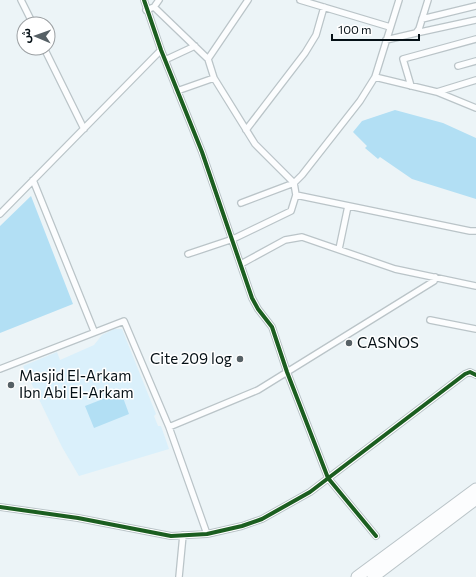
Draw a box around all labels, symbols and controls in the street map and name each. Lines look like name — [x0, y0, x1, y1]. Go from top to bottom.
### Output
north arrow — [16, 16, 56, 56]
scale bar — [332, 16, 419, 42]
text: 100 m — [338, 22, 372, 36]
text: ش — [19, 28, 33, 43]
place label: CASNOS — [357, 333, 419, 351]
marker: CASNOS — [344, 338, 354, 348]
place label: Cite 209 log — [150, 349, 232, 367]
marker: Cite 209 log — [235, 354, 245, 364]
place label: Masjid El-Arkam Ibn Abi El-Arkam — [19, 366, 134, 401]
marker: Masjid El-Arkam Ibn Abi El-Arkam — [6, 380, 16, 390]

